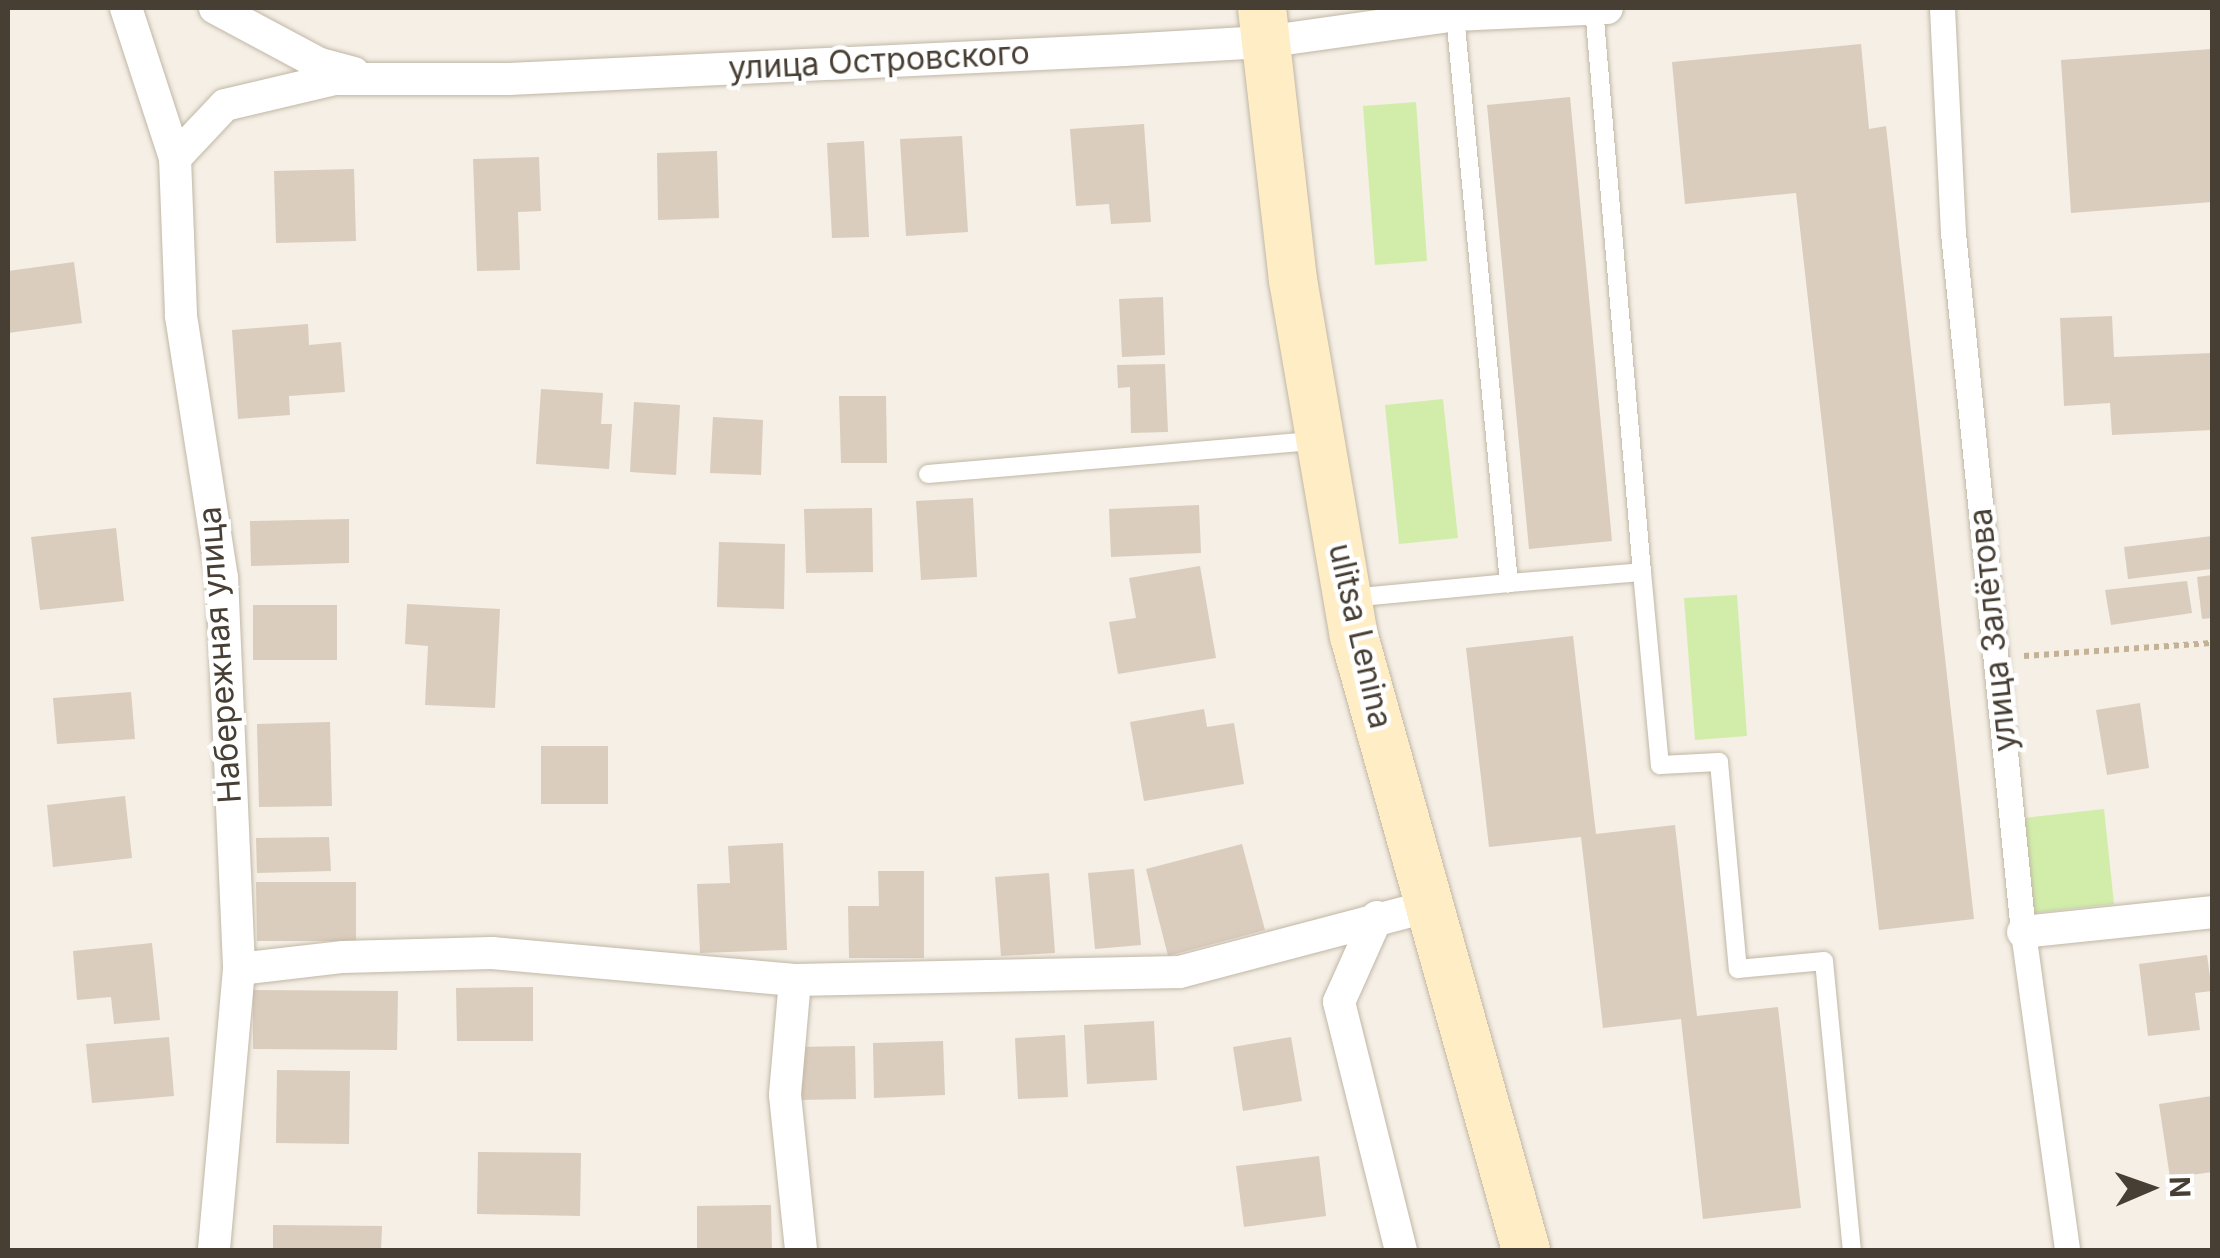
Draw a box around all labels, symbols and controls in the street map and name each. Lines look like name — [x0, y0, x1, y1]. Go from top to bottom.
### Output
street label: улица Островского — [727, 34, 1031, 88]
street label: Набережная улица — [190, 505, 250, 805]
street label: улица Залётова — [1961, 506, 2025, 754]
street label: ulitsa Lenina — [1320, 540, 1400, 732]
north arrow — [2100, 1138, 2200, 1238]
text: N — [2163, 1176, 2197, 1198]

